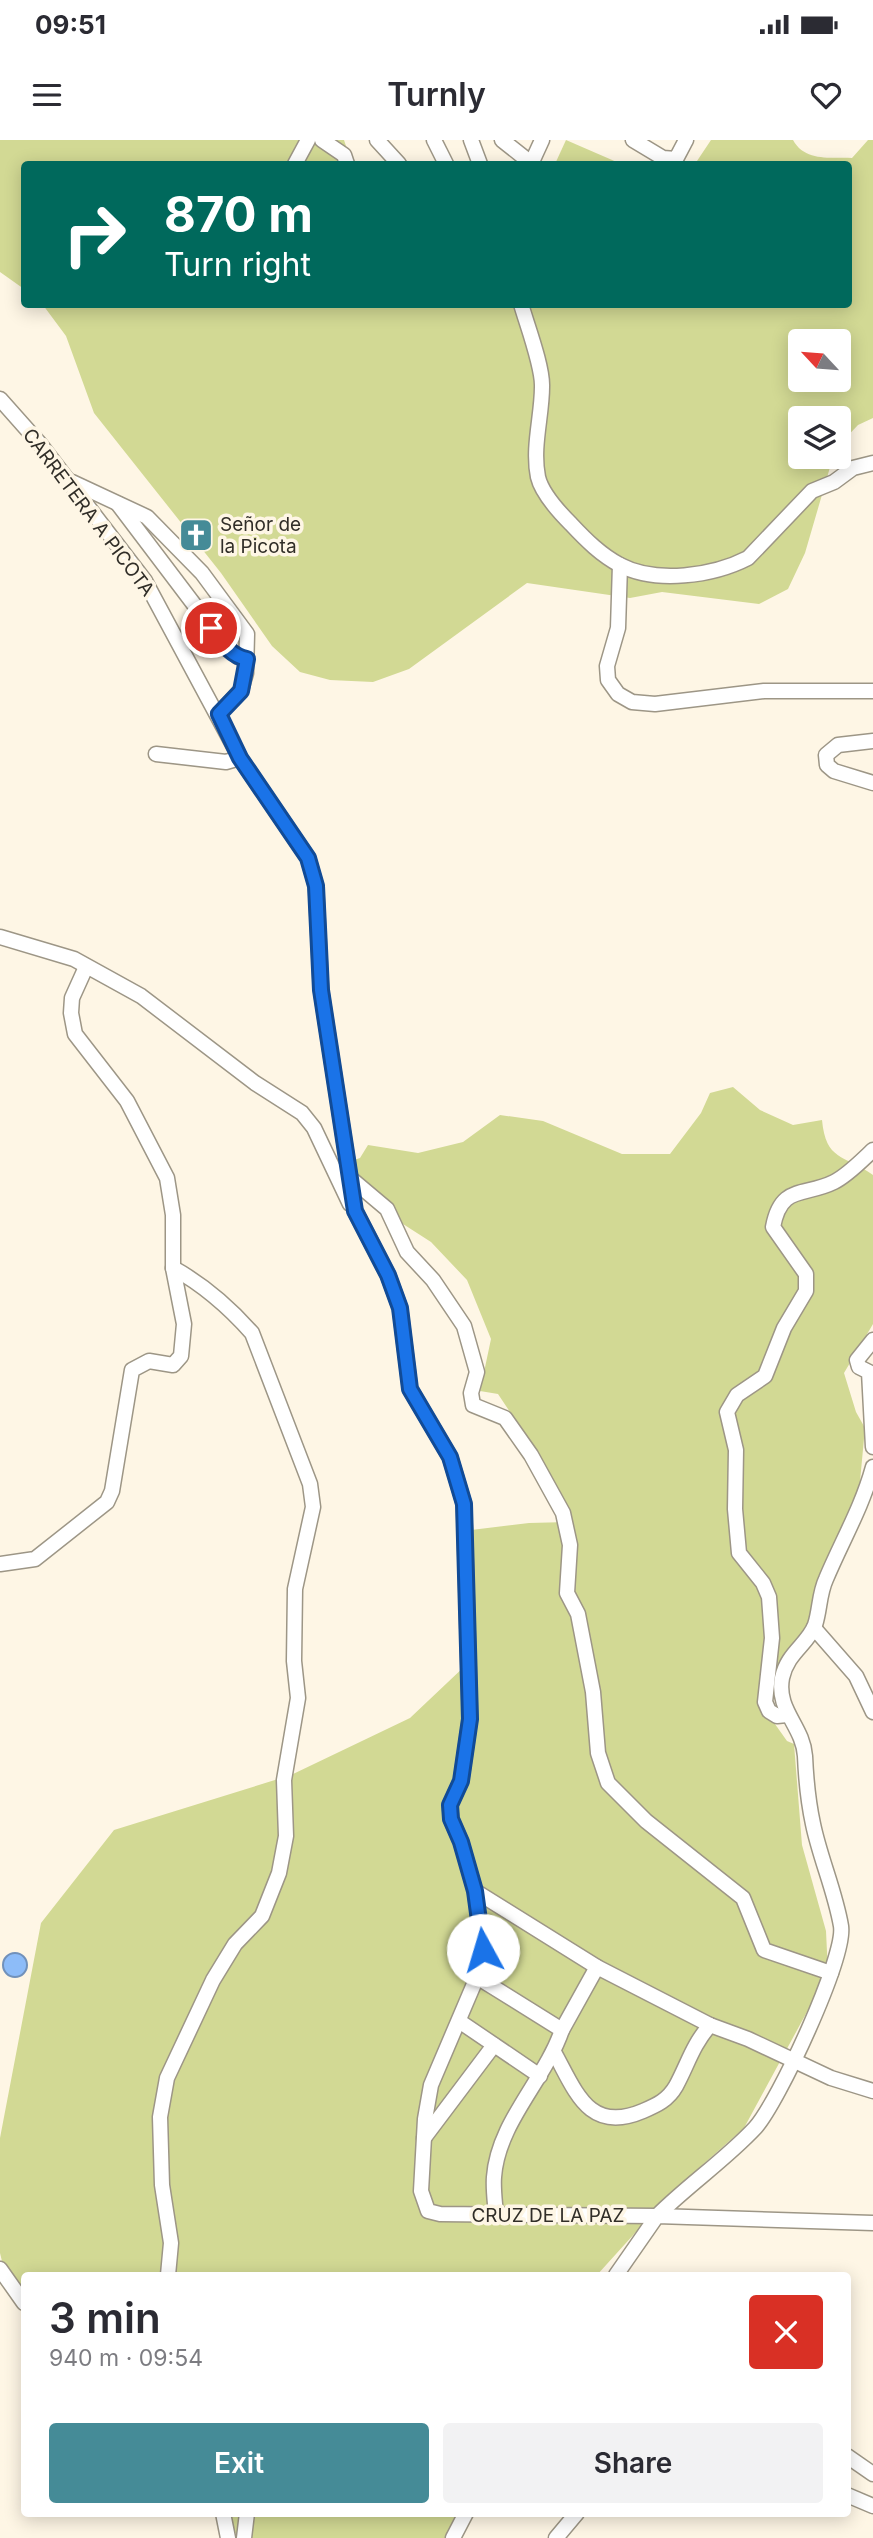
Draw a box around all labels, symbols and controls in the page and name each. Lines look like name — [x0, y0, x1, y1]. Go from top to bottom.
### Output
text: 09:51 — [35, 9, 106, 40]
text: Turnly — [387, 75, 486, 114]
icon: menu — [28, 76, 66, 114]
icon: heart — [807, 76, 845, 114]
text: 870 m — [164, 185, 313, 244]
icon: right — [49, 189, 140, 280]
text: Turn right — [164, 245, 311, 284]
north arrow — [788, 329, 850, 392]
map controls — [788, 329, 851, 469]
button: layers — [788, 406, 851, 469]
street label: CARRETERA A PICOTA — [18, 424, 159, 601]
place label: Señor de la Picota — [220, 513, 301, 558]
church icon: Señor de la Picota — [177, 516, 215, 554]
pin — [181, 598, 241, 658]
icon: arrive — [192, 609, 230, 647]
position arrow — [446, 1913, 520, 1987]
street label: CRUZ DE LA PAZ — [471, 2204, 625, 2227]
text: 3 min — [49, 2292, 161, 2343]
button: close — [749, 2295, 823, 2369]
text: 940 m · 09:54 — [49, 2344, 203, 2372]
button: Exit — [49, 2423, 429, 2503]
button: Share — [443, 2423, 823, 2503]

